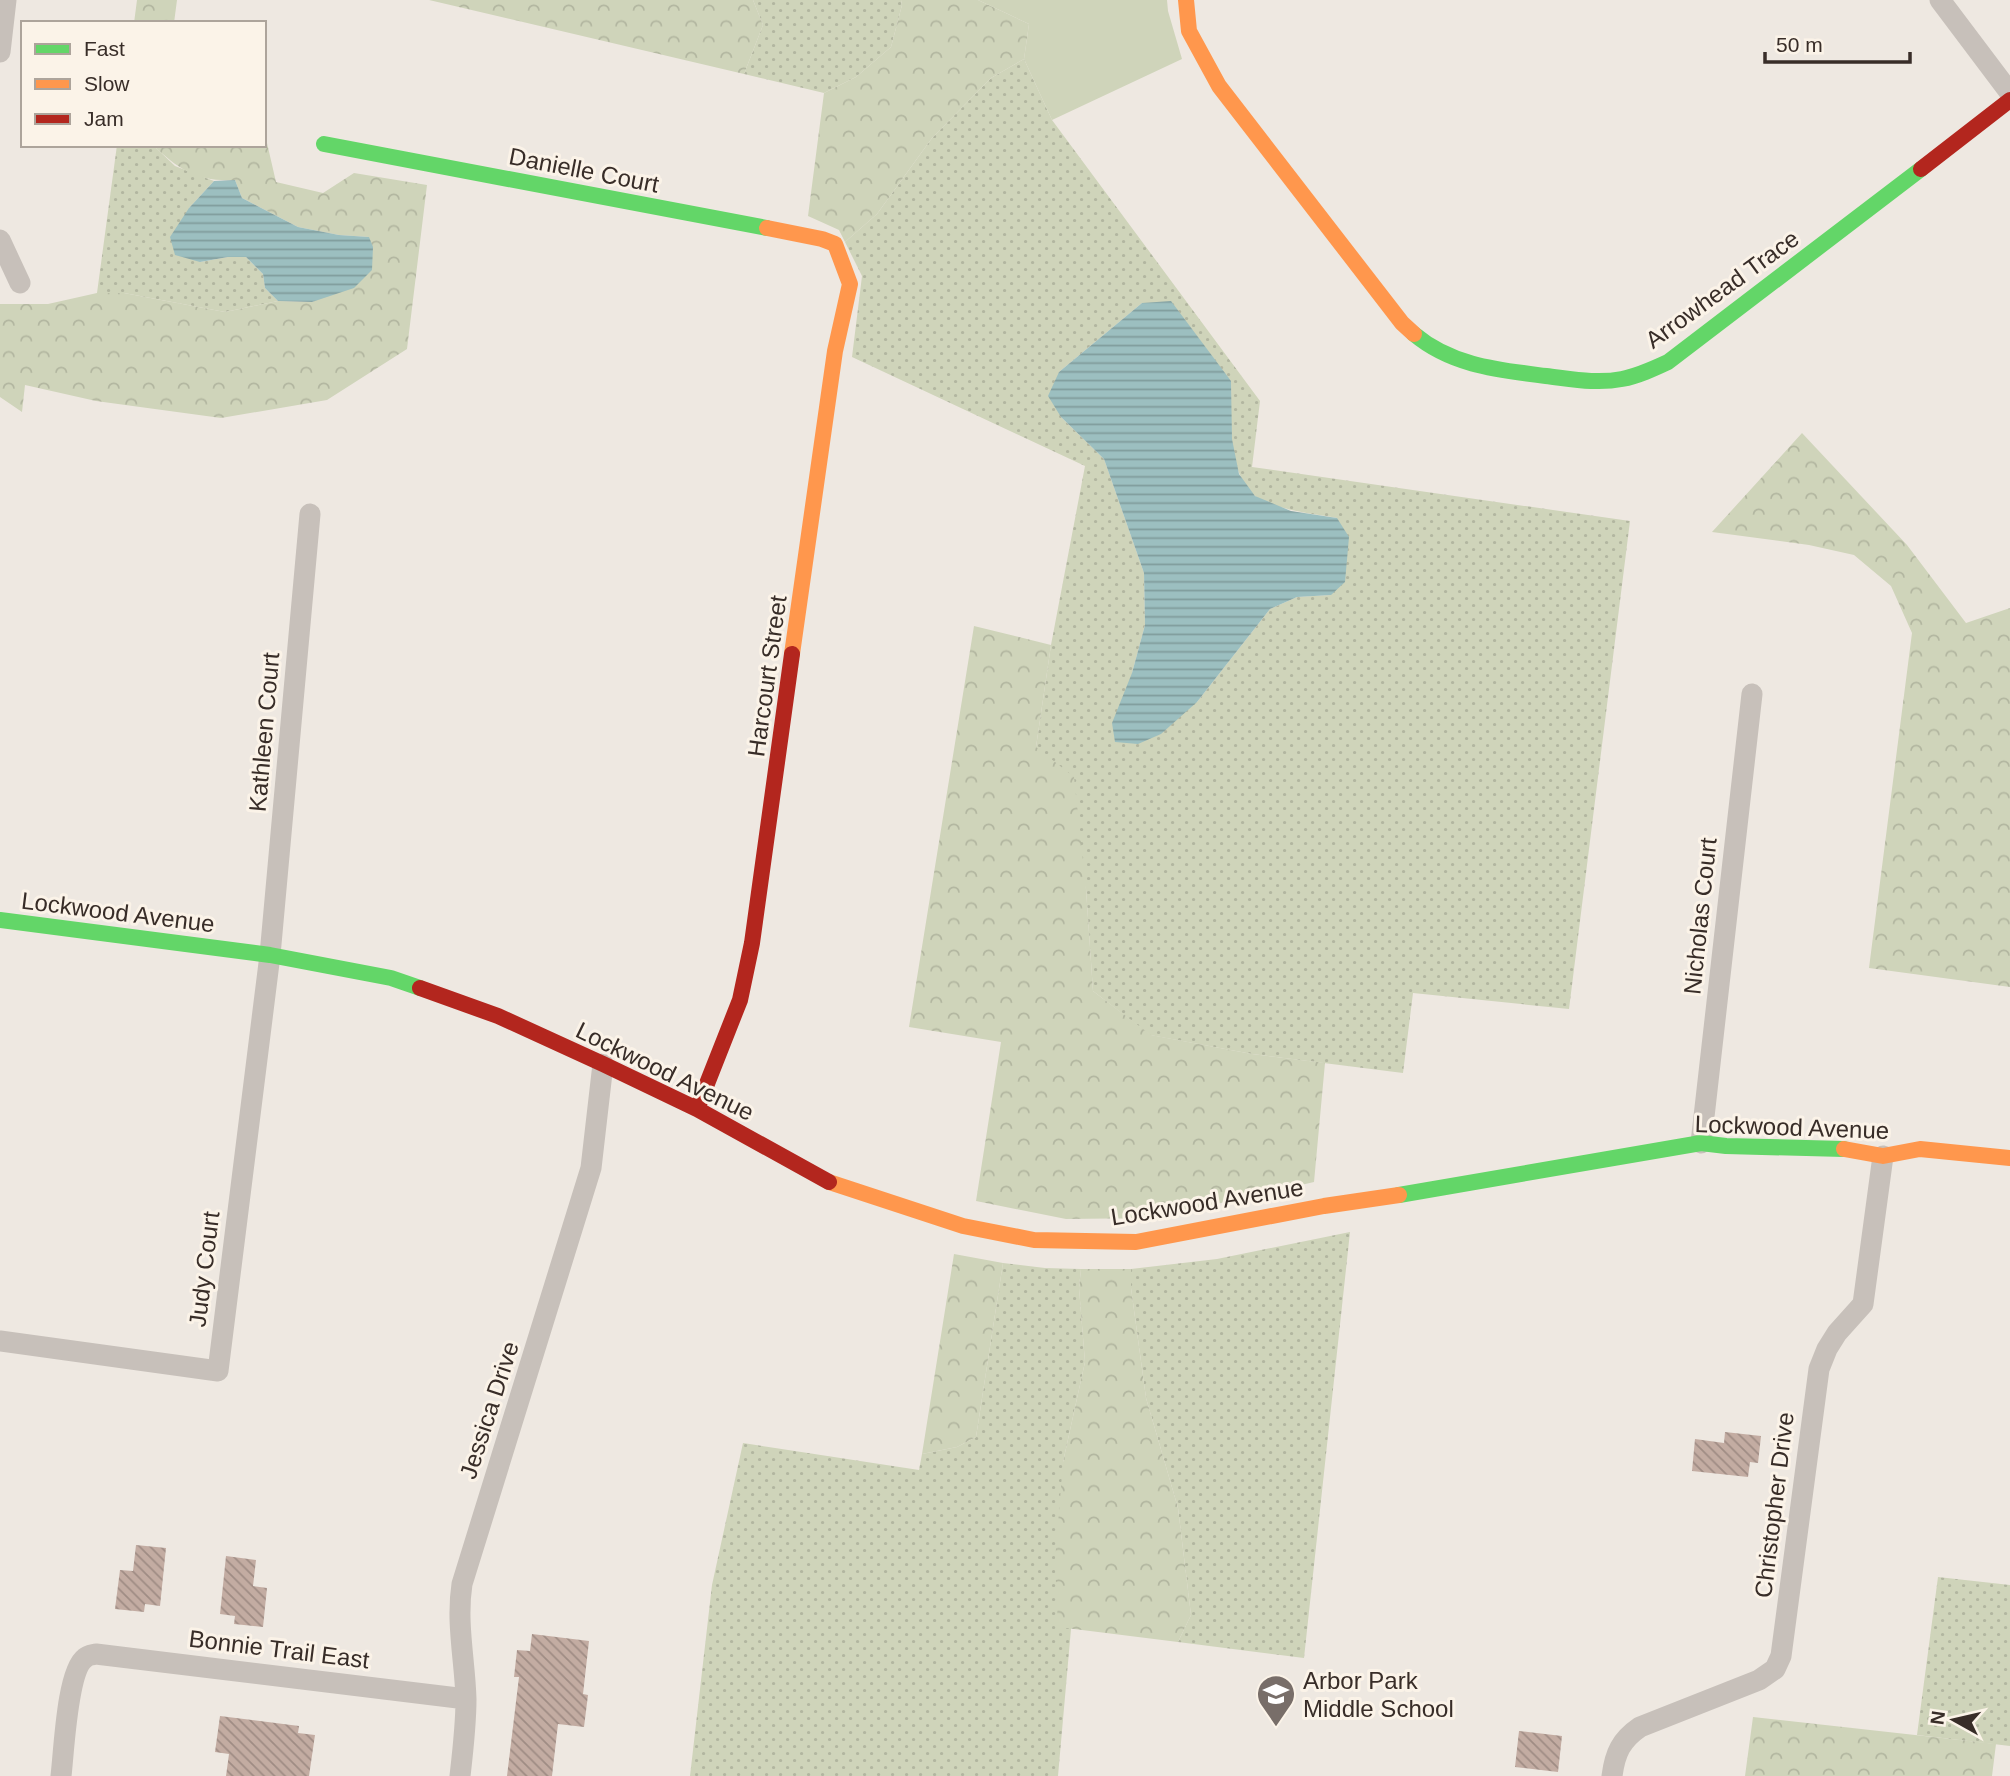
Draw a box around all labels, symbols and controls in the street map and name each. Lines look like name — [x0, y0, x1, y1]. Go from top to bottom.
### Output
legend — [21, 21, 266, 147]
scale bar — [1765, 21, 1910, 65]
text: 50 m — [1776, 33, 1823, 56]
text: Fast — [84, 37, 125, 60]
text: Slow — [84, 72, 130, 95]
text: Jam — [84, 107, 124, 130]
street label: Danielle Court — [507, 142, 662, 198]
street label: Arrowhead Trace — [1640, 224, 1804, 354]
street label: Harcourt Street — [742, 593, 792, 758]
street label: Kathleen Court — [244, 651, 284, 813]
street label: Nicholas Court — [1678, 836, 1722, 996]
street label: Lockwood Avenue — [20, 887, 216, 937]
street label: Lockwood Avenue — [572, 1016, 758, 1126]
street label: Lockwood Avenue — [1694, 1110, 1890, 1144]
street label: Lockwood Avenue — [1109, 1173, 1305, 1231]
street label: Judy Court — [184, 1209, 225, 1328]
street label: Jessica Drive — [454, 1338, 524, 1482]
street label: Christopher Drive — [1749, 1411, 1799, 1599]
street label: Bonnie Trail East — [187, 1625, 371, 1673]
place label: Arbor Park Middle School — [1303, 1667, 1454, 1722]
school or university icon: Arbor Park Middle School — [1255, 1673, 1297, 1728]
north arrow — [1919, 1685, 1989, 1755]
text: N — [1926, 1709, 1949, 1726]

